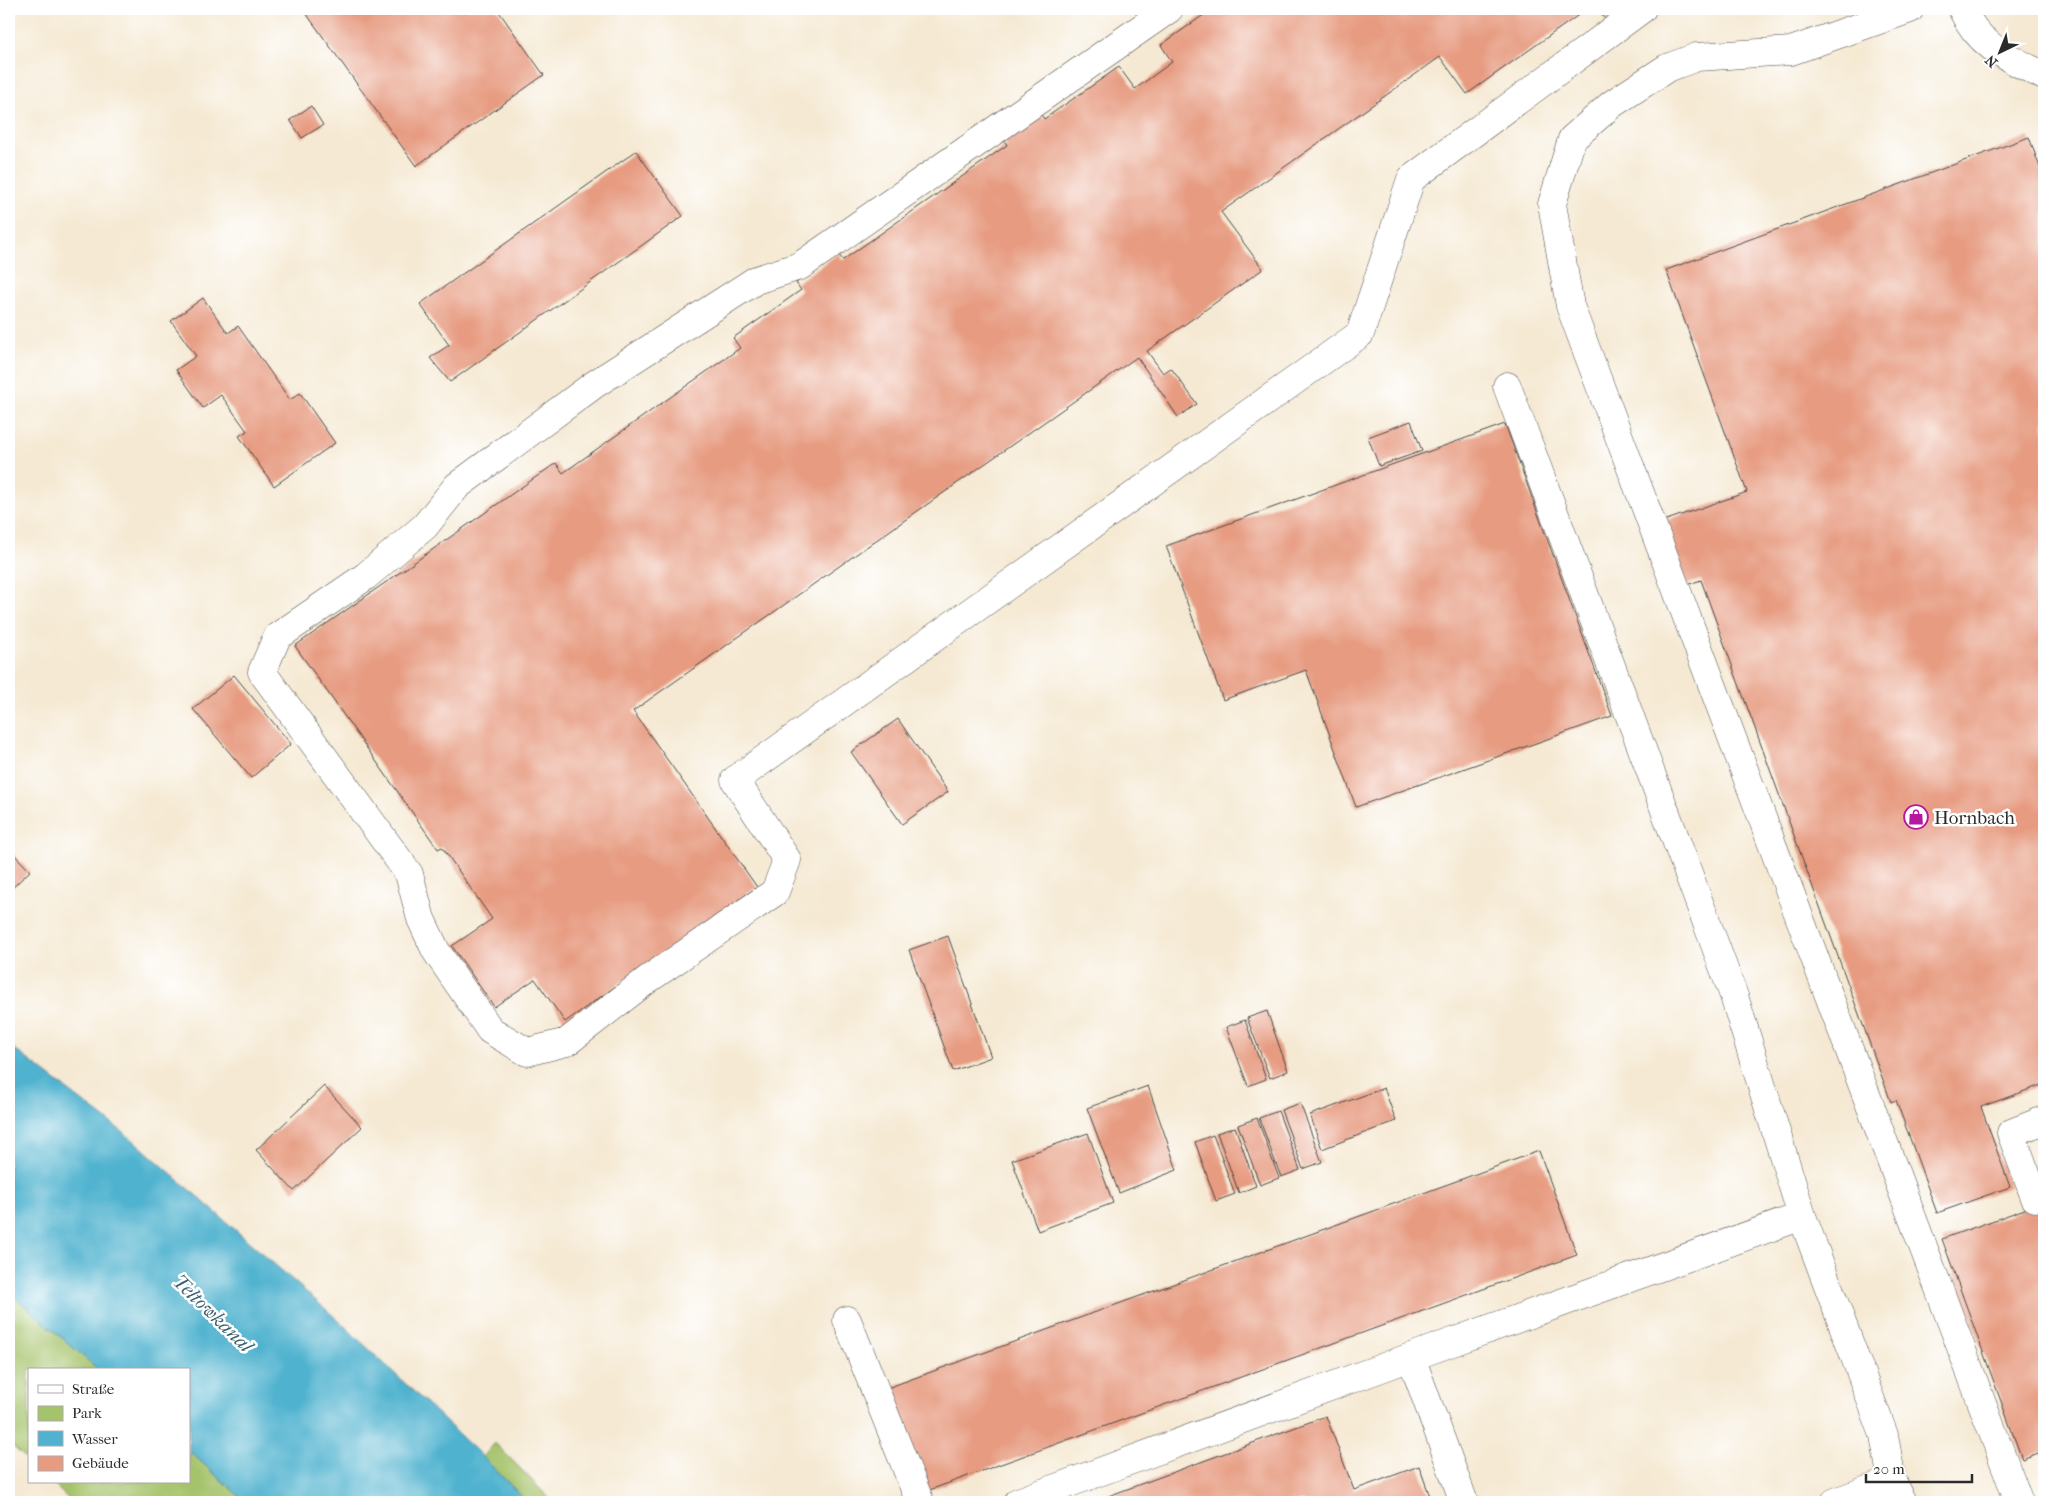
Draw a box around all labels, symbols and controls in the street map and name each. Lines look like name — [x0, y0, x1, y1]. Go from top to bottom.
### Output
north arrow — [1976, 28, 2026, 78]
text: N — [1982, 51, 2001, 71]
shop icon: Hornbach — [1903, 804, 1929, 830]
place label: Hornbach — [1934, 807, 2015, 829]
water label: Teltowkanal — [168, 1270, 259, 1358]
legend — [28, 1368, 190, 1484]
text: Straße — [72, 1380, 115, 1398]
text: Park — [72, 1404, 102, 1422]
text: Wasser — [71, 1430, 118, 1448]
scale bar — [1866, 1451, 1972, 1483]
text: Gebäude — [72, 1454, 129, 1472]
text: 20 m — [1873, 1460, 1905, 1478]

